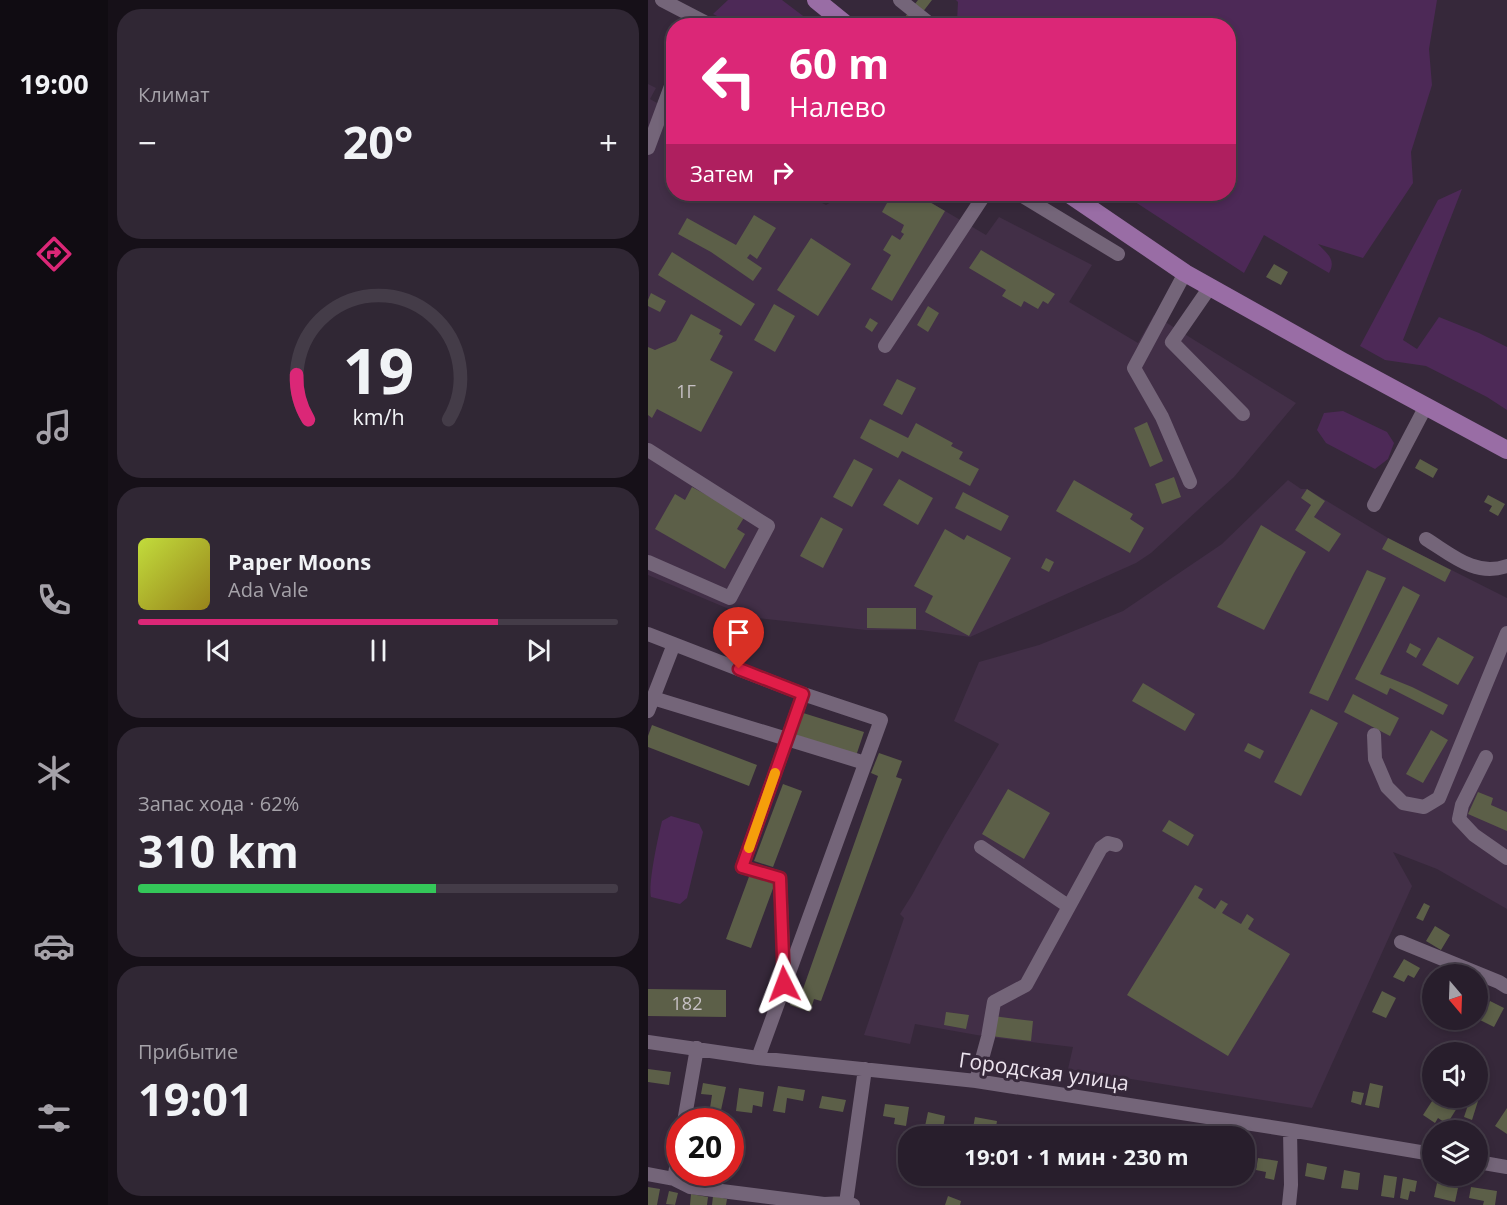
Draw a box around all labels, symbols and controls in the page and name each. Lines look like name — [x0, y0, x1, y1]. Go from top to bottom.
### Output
text: 60 m — [789, 34, 889, 91]
icon: left — [690, 42, 768, 120]
text: 19:00 — [19, 65, 89, 102]
text: Климат — [138, 81, 210, 108]
text: Налево — [789, 88, 886, 125]
text: 20° — [343, 111, 413, 172]
text: − — [138, 120, 157, 165]
text: + — [599, 120, 618, 165]
icon: right — [766, 156, 799, 189]
text: Затем — [690, 158, 754, 188]
icon: directions — [33, 233, 75, 275]
text: 19 — [342, 327, 414, 412]
house number: 1Г — [676, 379, 696, 403]
text: km/h — [352, 403, 404, 432]
icon: music — [33, 406, 75, 448]
text: Paper Moons — [228, 546, 371, 576]
text: Ada Vale — [228, 576, 309, 603]
icon: phone — [33, 579, 75, 621]
pin — [713, 607, 764, 669]
icon: arrive — [722, 616, 755, 649]
icon: previous — [202, 634, 235, 667]
icon: pause — [362, 634, 395, 667]
icon: next — [522, 634, 555, 667]
icon: climate — [33, 752, 75, 794]
text: Запас хода · 62% — [138, 790, 299, 817]
text: 310 km — [138, 820, 299, 881]
icon: car — [33, 925, 75, 967]
position arrow — [752, 952, 816, 1016]
north arrow — [1422, 964, 1488, 1030]
map controls — [1422, 964, 1488, 1186]
house number: 182 — [672, 991, 702, 1015]
text: Прибытие — [138, 1038, 238, 1065]
button: sound — [1422, 1042, 1488, 1108]
street label: Городская улица — [957, 1045, 1131, 1097]
text: 19:01 — [138, 1068, 254, 1129]
icon: filters — [33, 1097, 75, 1139]
speed limit sign: 20 — [666, 1108, 744, 1186]
button: layers — [1422, 1120, 1488, 1186]
text: 19:01 · 1 мин · 230 m — [964, 1141, 1189, 1171]

